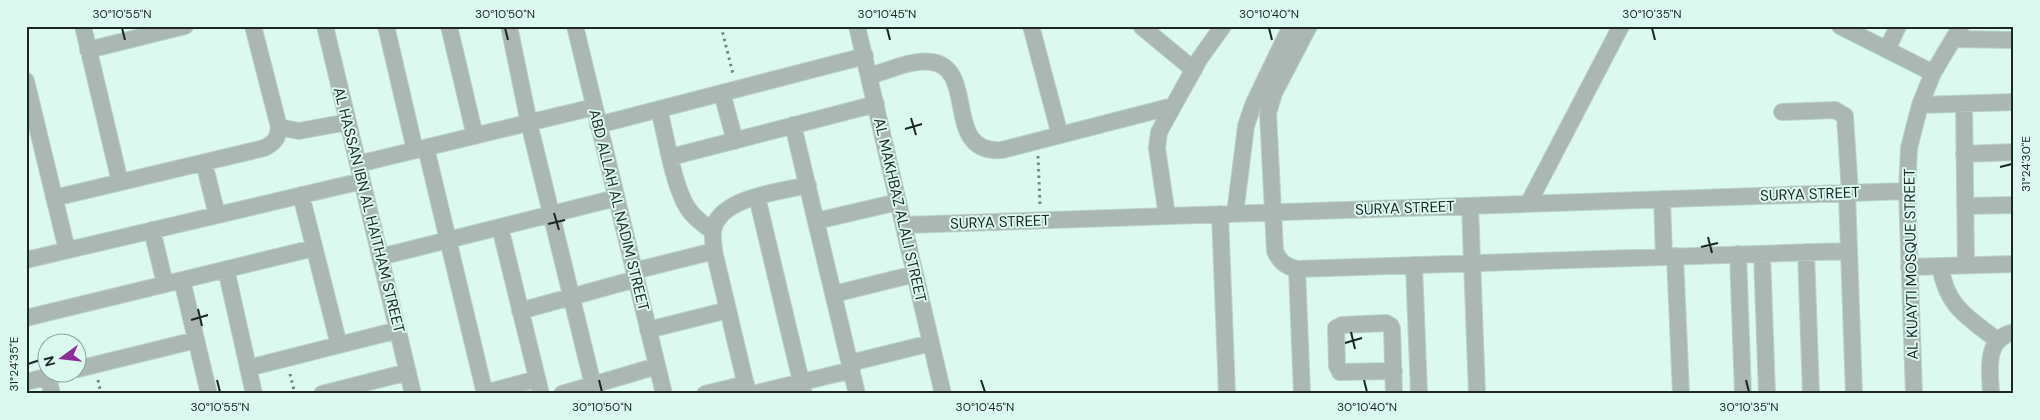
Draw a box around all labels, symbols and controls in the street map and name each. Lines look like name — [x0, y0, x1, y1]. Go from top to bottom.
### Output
text: 30°10'55"N — [92, 6, 152, 22]
text: 30°10'50"N — [475, 6, 535, 22]
text: 30°10'45"N — [858, 6, 916, 22]
text: 30°10'40"N — [1239, 6, 1299, 22]
text: 30°10'35"N — [1622, 6, 1682, 22]
street label: AL HASSAN IBN AL HAITHAM STREET — [329, 85, 409, 335]
street label: ABD ALLAH AL NADIM STREET — [584, 107, 654, 313]
street label: AL MAKHBAZ ALALI STREET — [869, 116, 931, 304]
text: 31°24'30"E — [2018, 136, 2034, 192]
street label: AL KUAYTI MOSQUE STREET — [1899, 168, 1923, 360]
street label: SURYA STREET — [1760, 182, 1860, 206]
street label: SURYA STREET — [1355, 196, 1455, 220]
street label: SURYA STREET — [950, 210, 1050, 234]
north arrow — [38, 332, 88, 382]
text: 31°24'35"E — [6, 336, 22, 392]
text: N — [39, 354, 59, 369]
text: 30°10'55"N — [190, 399, 250, 415]
text: 30°10'50"N — [572, 399, 632, 415]
text: 30°10'45"N — [956, 399, 1014, 415]
text: 30°10'40"N — [1337, 399, 1397, 415]
text: 30°10'35"N — [1719, 399, 1779, 415]

